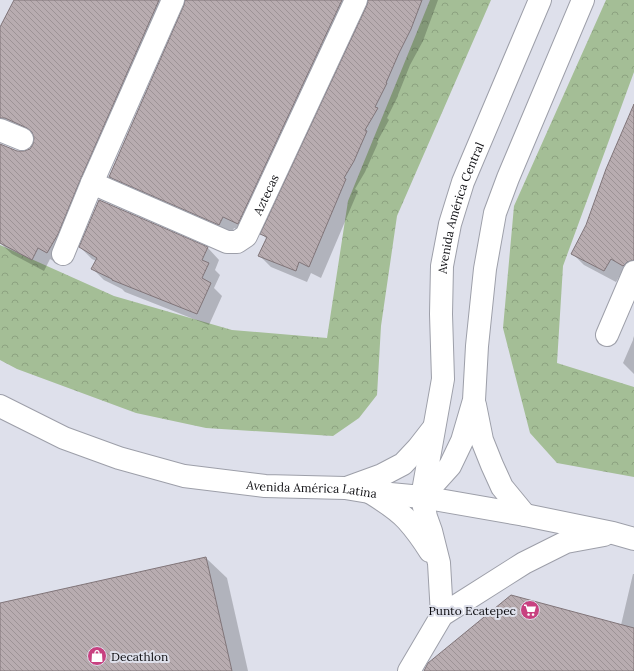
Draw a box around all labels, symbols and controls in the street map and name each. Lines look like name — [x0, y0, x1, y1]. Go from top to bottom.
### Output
street label: Avenida América Central — [434, 140, 487, 275]
street label: Aztecas — [249, 171, 281, 218]
street label: Avenida América Latina — [245, 476, 378, 500]
supermarket icon: Punto Ecatepec — [519, 599, 541, 621]
place label: Punto Ecatepec — [428, 603, 516, 618]
shop icon: Decathlon — [86, 645, 108, 667]
place label: Decathlon — [111, 649, 168, 664]

